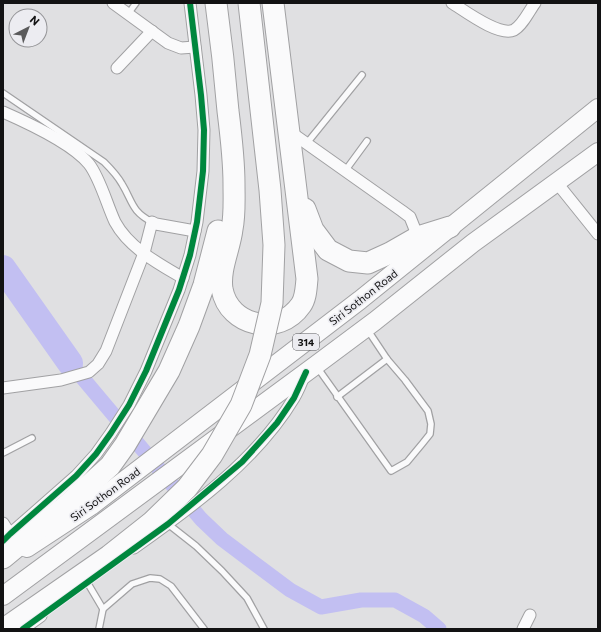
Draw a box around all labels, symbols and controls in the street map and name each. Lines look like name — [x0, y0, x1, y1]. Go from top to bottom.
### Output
north arrow — [8, 8, 48, 48]
text: N — [28, 13, 42, 28]
street label: Siri Sothon Road — [326, 266, 400, 328]
road number: 314 — [293, 334, 319, 350]
street label: Siri Sothon Road — [68, 464, 142, 524]

